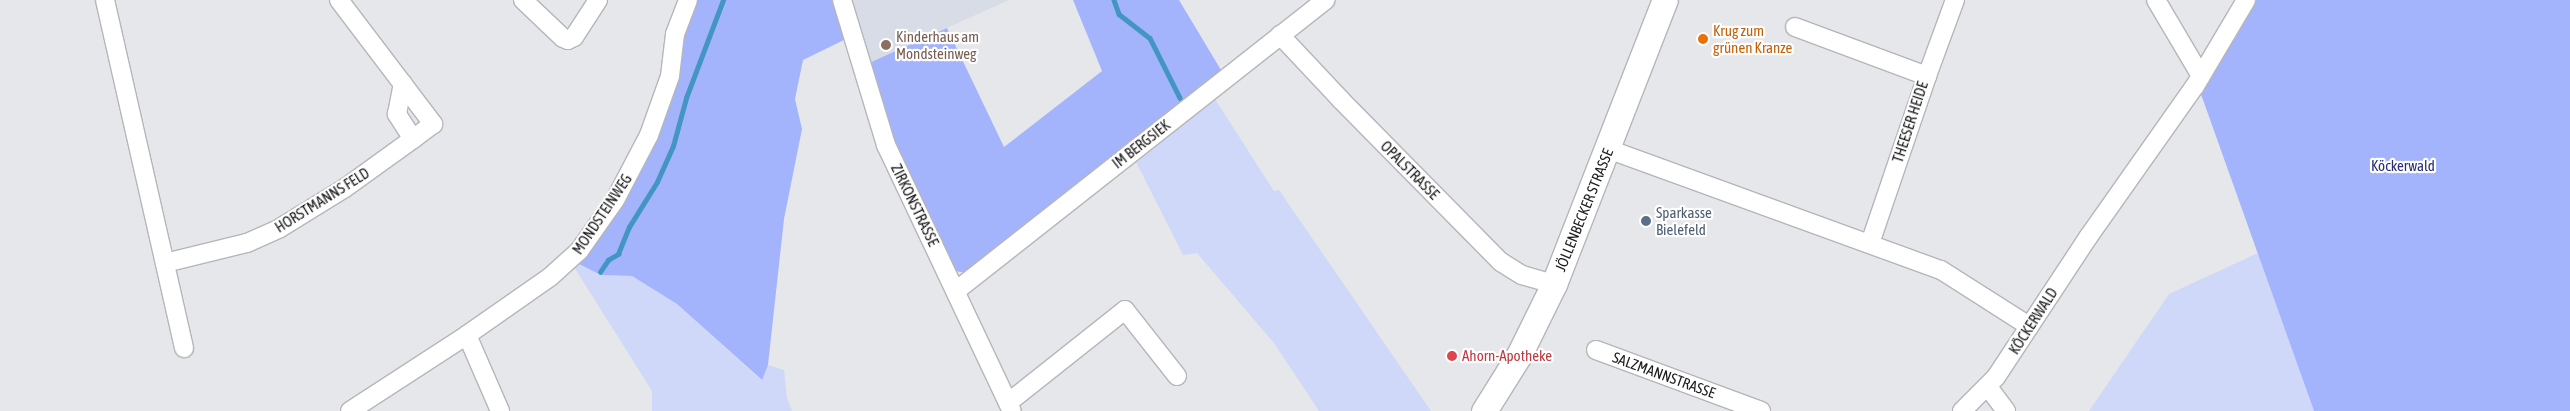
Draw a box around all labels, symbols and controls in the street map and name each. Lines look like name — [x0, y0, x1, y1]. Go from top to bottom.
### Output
place label: Krug zum grünen Kranze — [1713, 21, 1792, 56]
place label: Kinderhaus am Mondsteinweg — [896, 27, 979, 62]
marker: Krug zum grünen Kranze — [1697, 33, 1709, 45]
marker: Kinderhaus am Mondsteinweg — [880, 39, 892, 51]
street label: THEESER HEIDE — [1888, 79, 1932, 165]
street label: IM BERGSIEK — [1108, 116, 1174, 172]
street label: OPALSTRASSE — [1377, 137, 1443, 203]
street label: JÖLLENBECKER STRASSE — [1551, 146, 1617, 274]
park label: Köckerwald — [2371, 157, 2435, 175]
street label: ZIRKONSTRASSE — [887, 161, 943, 249]
street label: HORSTMANNS FELD — [271, 164, 373, 236]
street label: MONDSTEINWEG — [568, 170, 636, 258]
place label: Sparkasse Bielefeld — [1656, 203, 1712, 238]
marker: Sparkasse Bielefeld — [1640, 215, 1652, 227]
street label: KÖCKERWALD — [2005, 284, 2061, 358]
place label: Ahorn-Apotheke — [1462, 347, 1552, 365]
street label: SALZMANNSTRASSE — [1610, 348, 1718, 402]
marker: Ahorn-Apotheke — [1446, 350, 1458, 362]

